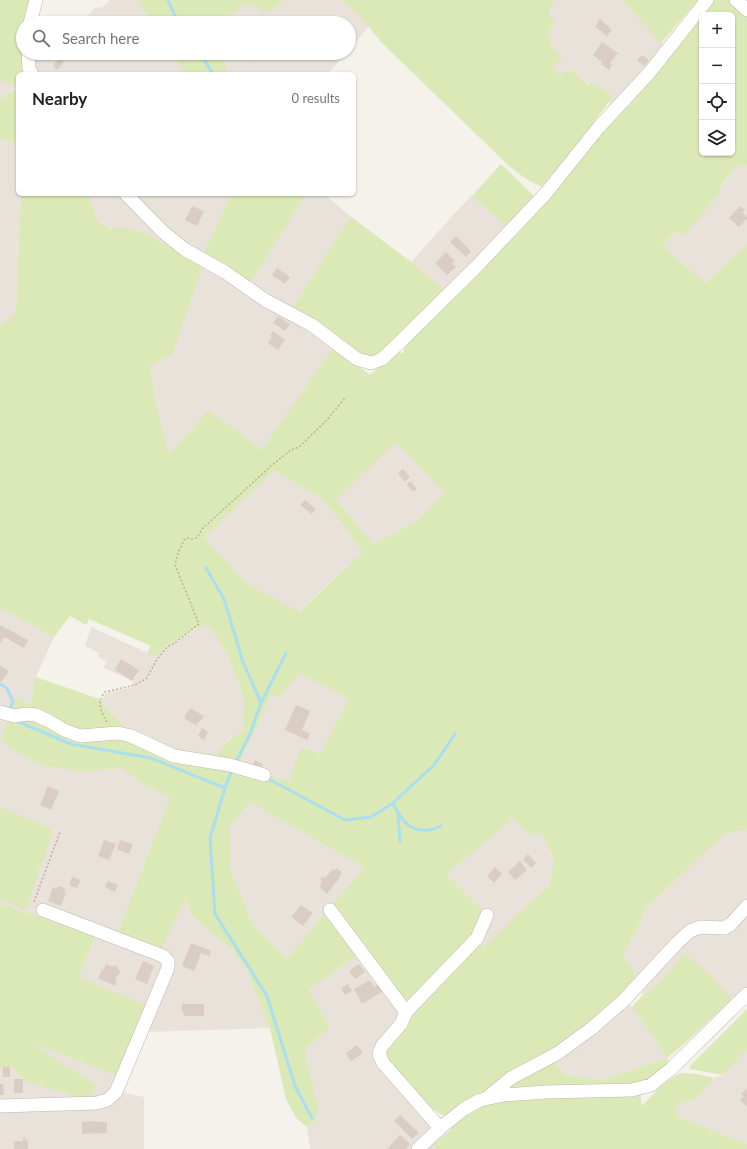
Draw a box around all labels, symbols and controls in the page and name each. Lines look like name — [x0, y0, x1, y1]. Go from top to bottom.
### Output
map controls — [699, 12, 735, 156]
button: + — [699, 12, 735, 48]
search box — [16, 16, 356, 60]
icon: search — [30, 27, 52, 49]
text: Search here — [62, 29, 139, 47]
button: − — [699, 48, 735, 84]
button: locate — [699, 84, 735, 120]
text: Nearby — [32, 88, 87, 109]
text: 0 results — [292, 90, 340, 106]
button: layers — [699, 120, 735, 156]

